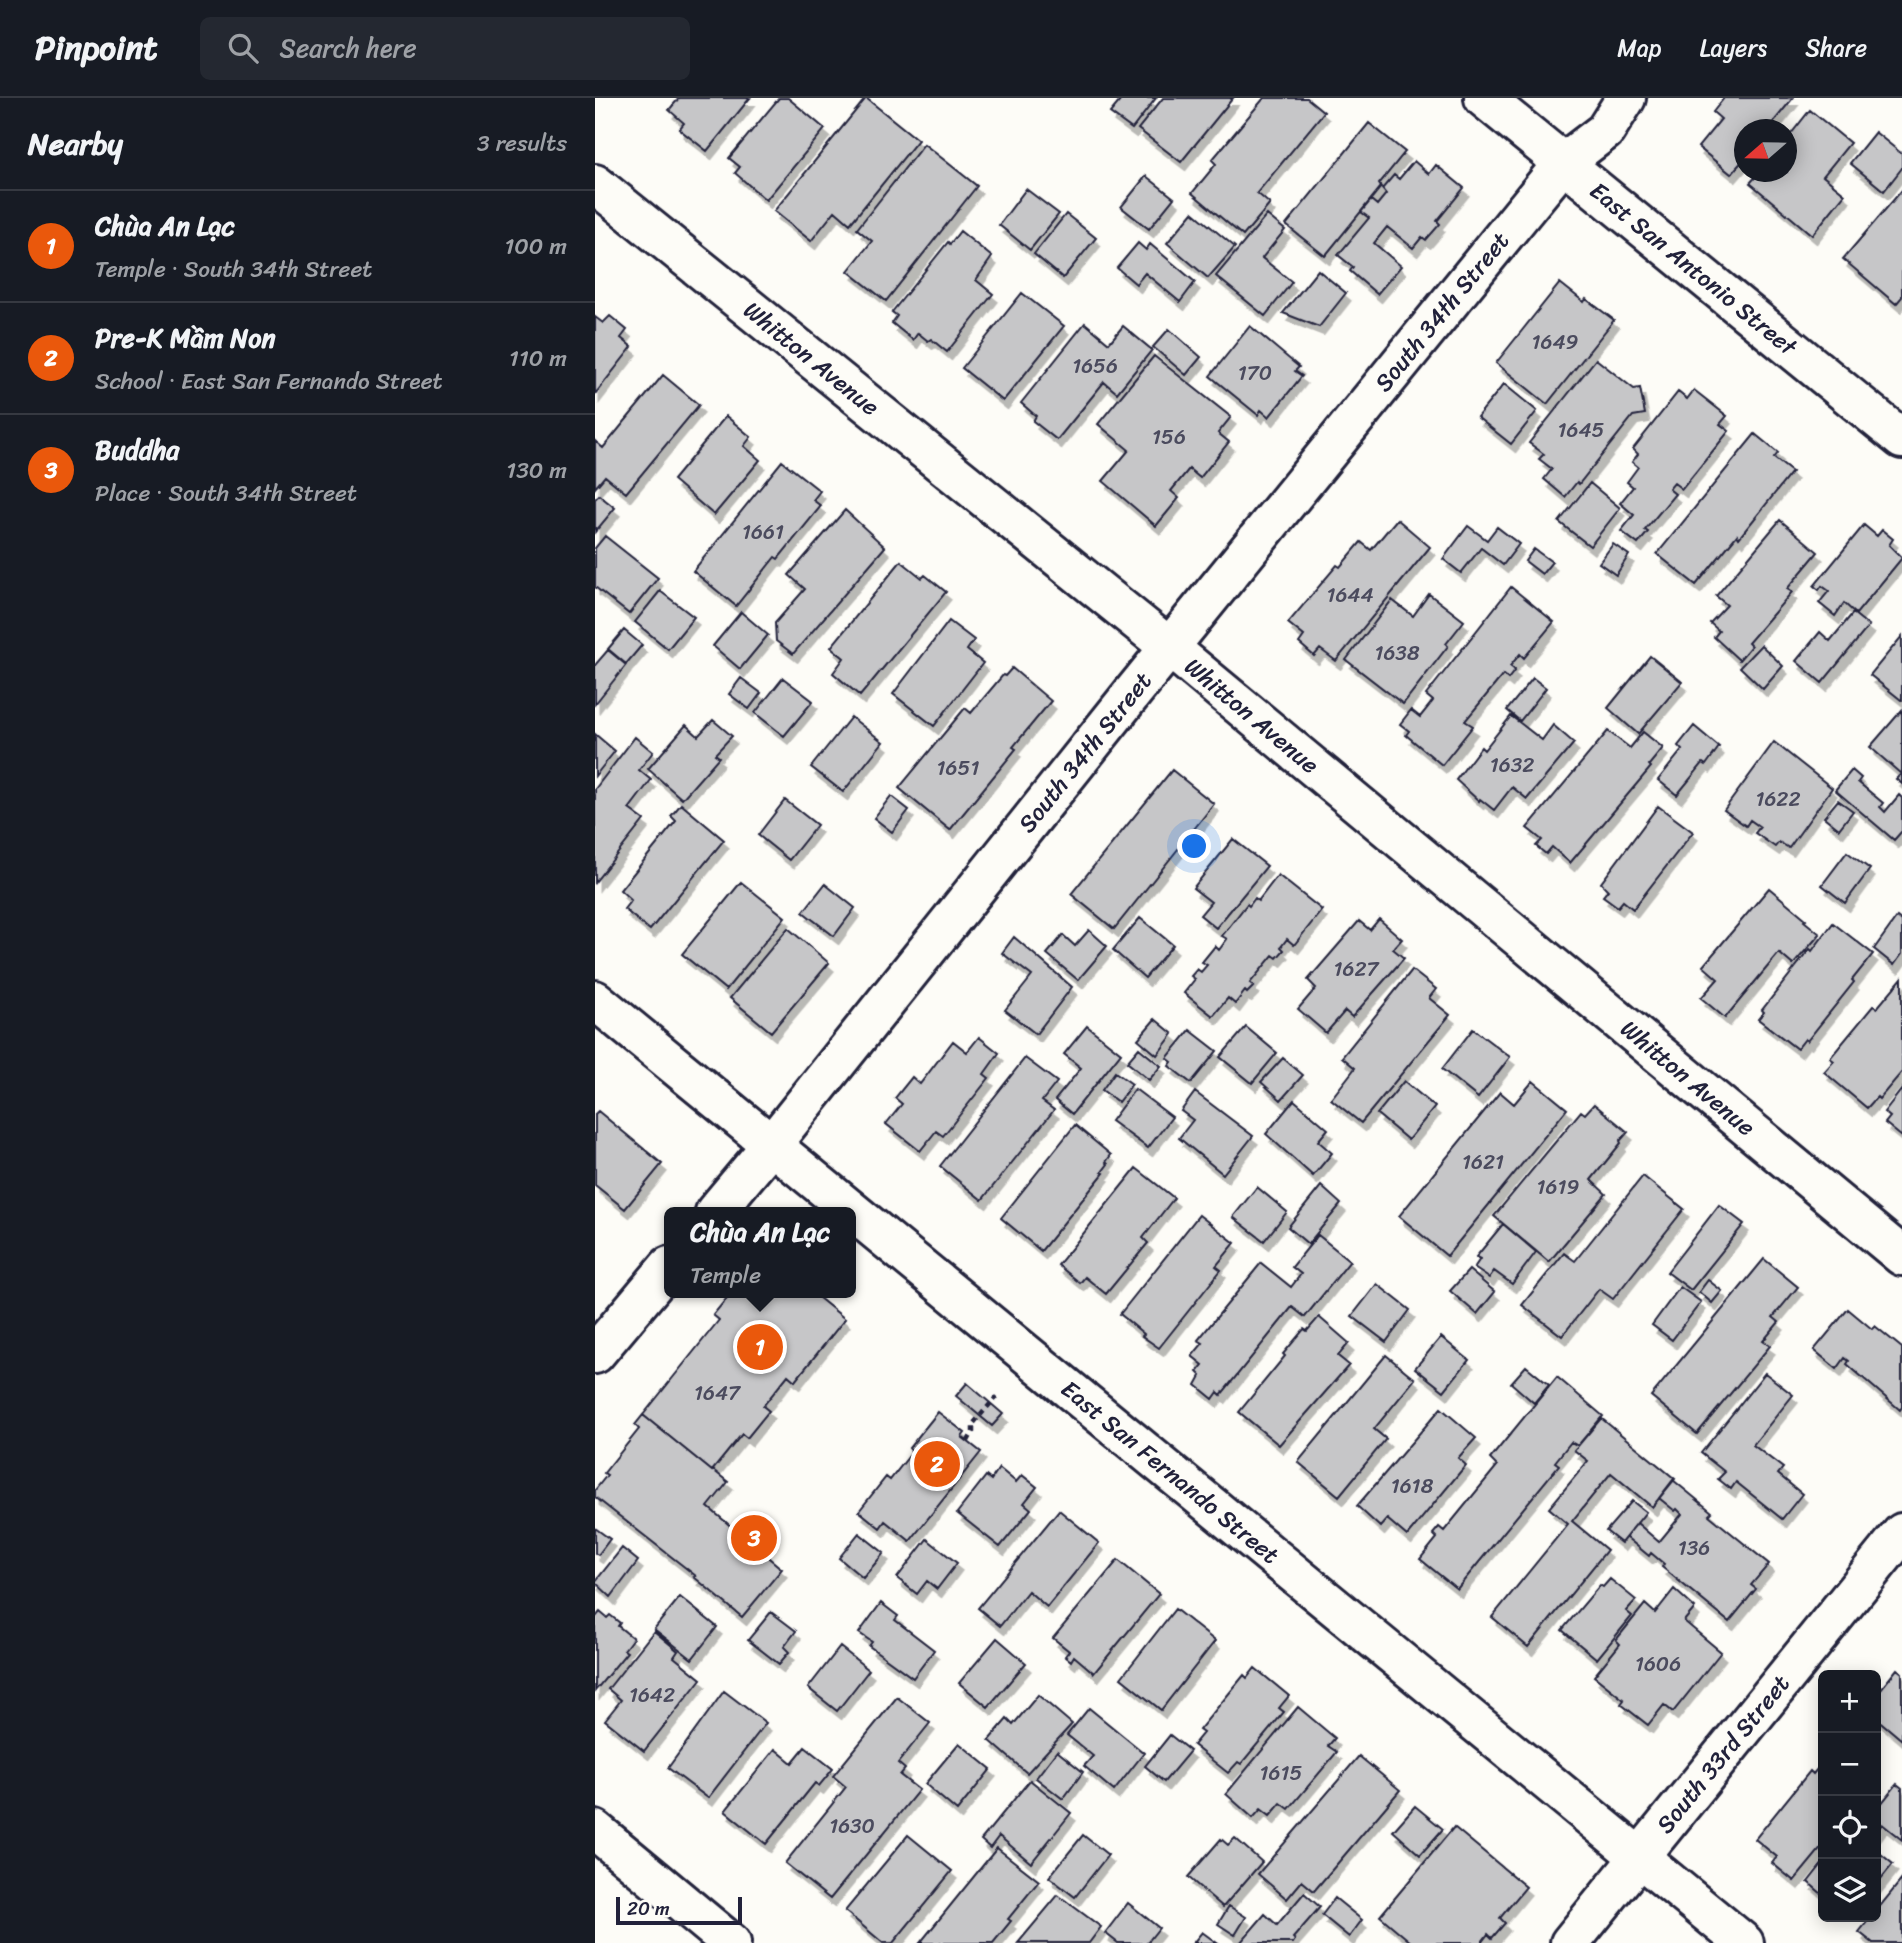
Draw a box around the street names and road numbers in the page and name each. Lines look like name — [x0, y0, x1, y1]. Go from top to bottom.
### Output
street label: East San Antonio Street — [1580, 171, 1807, 367]
street label: South 34th Street — [1364, 222, 1520, 401]
street label: Whitton Avenue — [734, 290, 889, 427]
street label: Whitton Avenue — [1175, 647, 1329, 785]
street label: South 34th Street — [1007, 662, 1163, 842]
street label: Whitton Avenue — [1611, 1009, 1765, 1147]
street label: East San Fernando Street — [1051, 1369, 1289, 1575]
street label: South 33rd Street — [1645, 1665, 1801, 1843]

